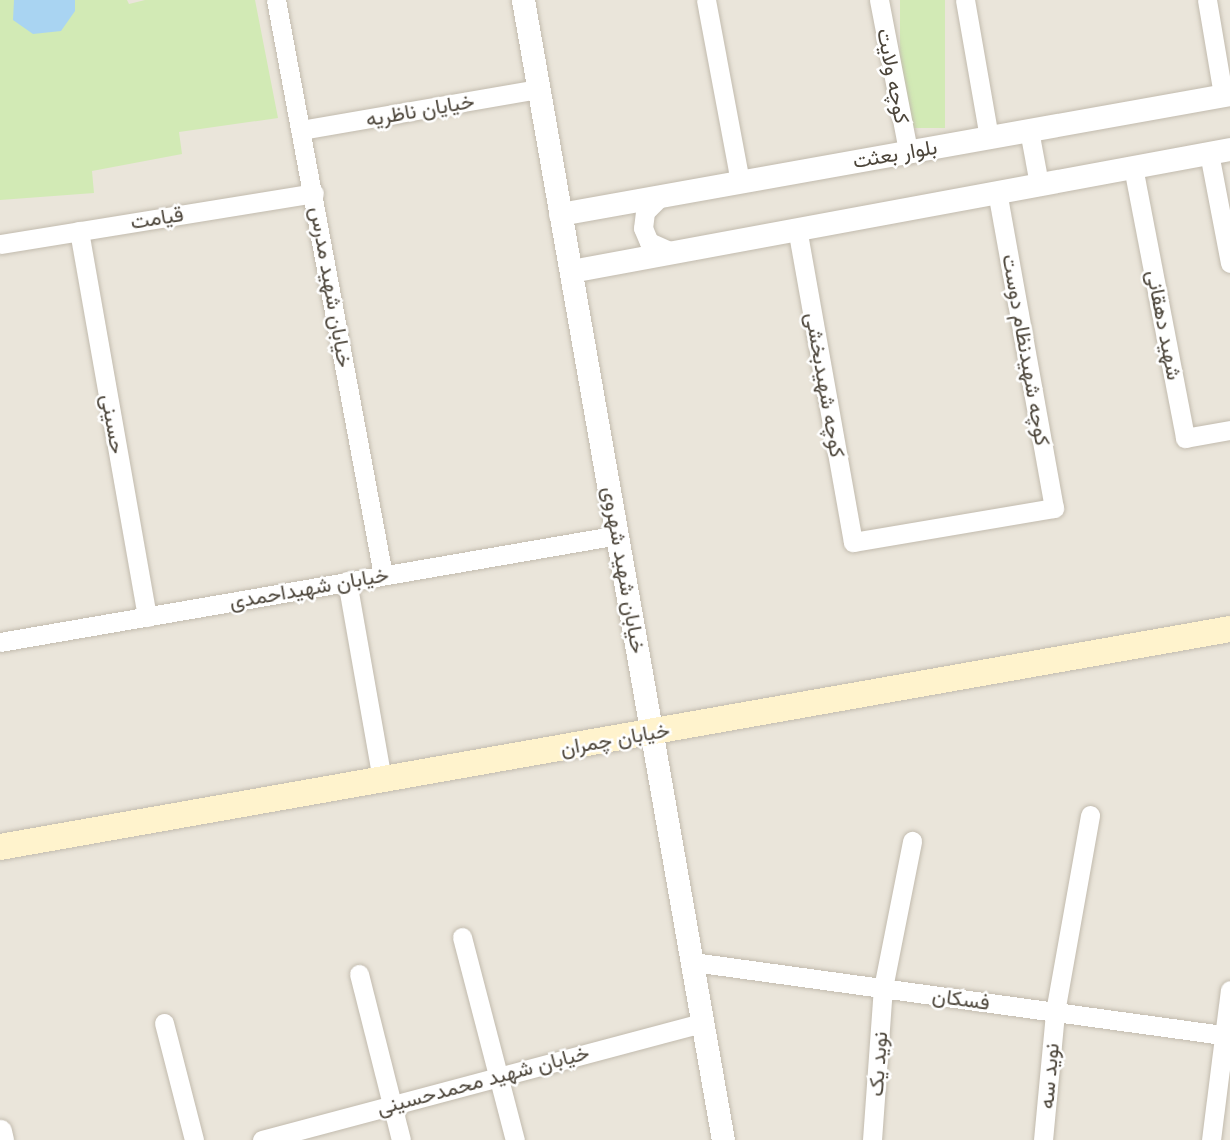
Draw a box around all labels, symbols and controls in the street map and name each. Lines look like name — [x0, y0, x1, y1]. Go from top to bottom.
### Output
street label: کوچه ولایت — [871, 26, 915, 126]
street label: خیایان ناظریه — [364, 88, 476, 132]
street label: بلوار بعثت — [851, 134, 939, 174]
street label: قیامت — [129, 201, 185, 235]
street label: خیابان شهید مدرس — [304, 205, 358, 369]
street label: کوچه شهیدنظام دوست — [997, 252, 1055, 448]
street label: شهید دهقانی — [1141, 268, 1187, 382]
street label: کوچه شهیدبخشی — [800, 311, 850, 459]
street label: حسینی — [95, 392, 131, 456]
street label: خیابان شهید شهروی — [597, 485, 651, 655]
street label: خیابان شهیداحمدی — [227, 562, 391, 614]
street label: خیابان چمران — [558, 717, 672, 761]
street label: فسکان — [931, 983, 991, 1015]
street label: نوید یک — [863, 1031, 893, 1097]
street label: خیابان شهید محمدحسینی — [374, 1040, 592, 1120]
street label: نوید سه — [1034, 1042, 1064, 1110]

